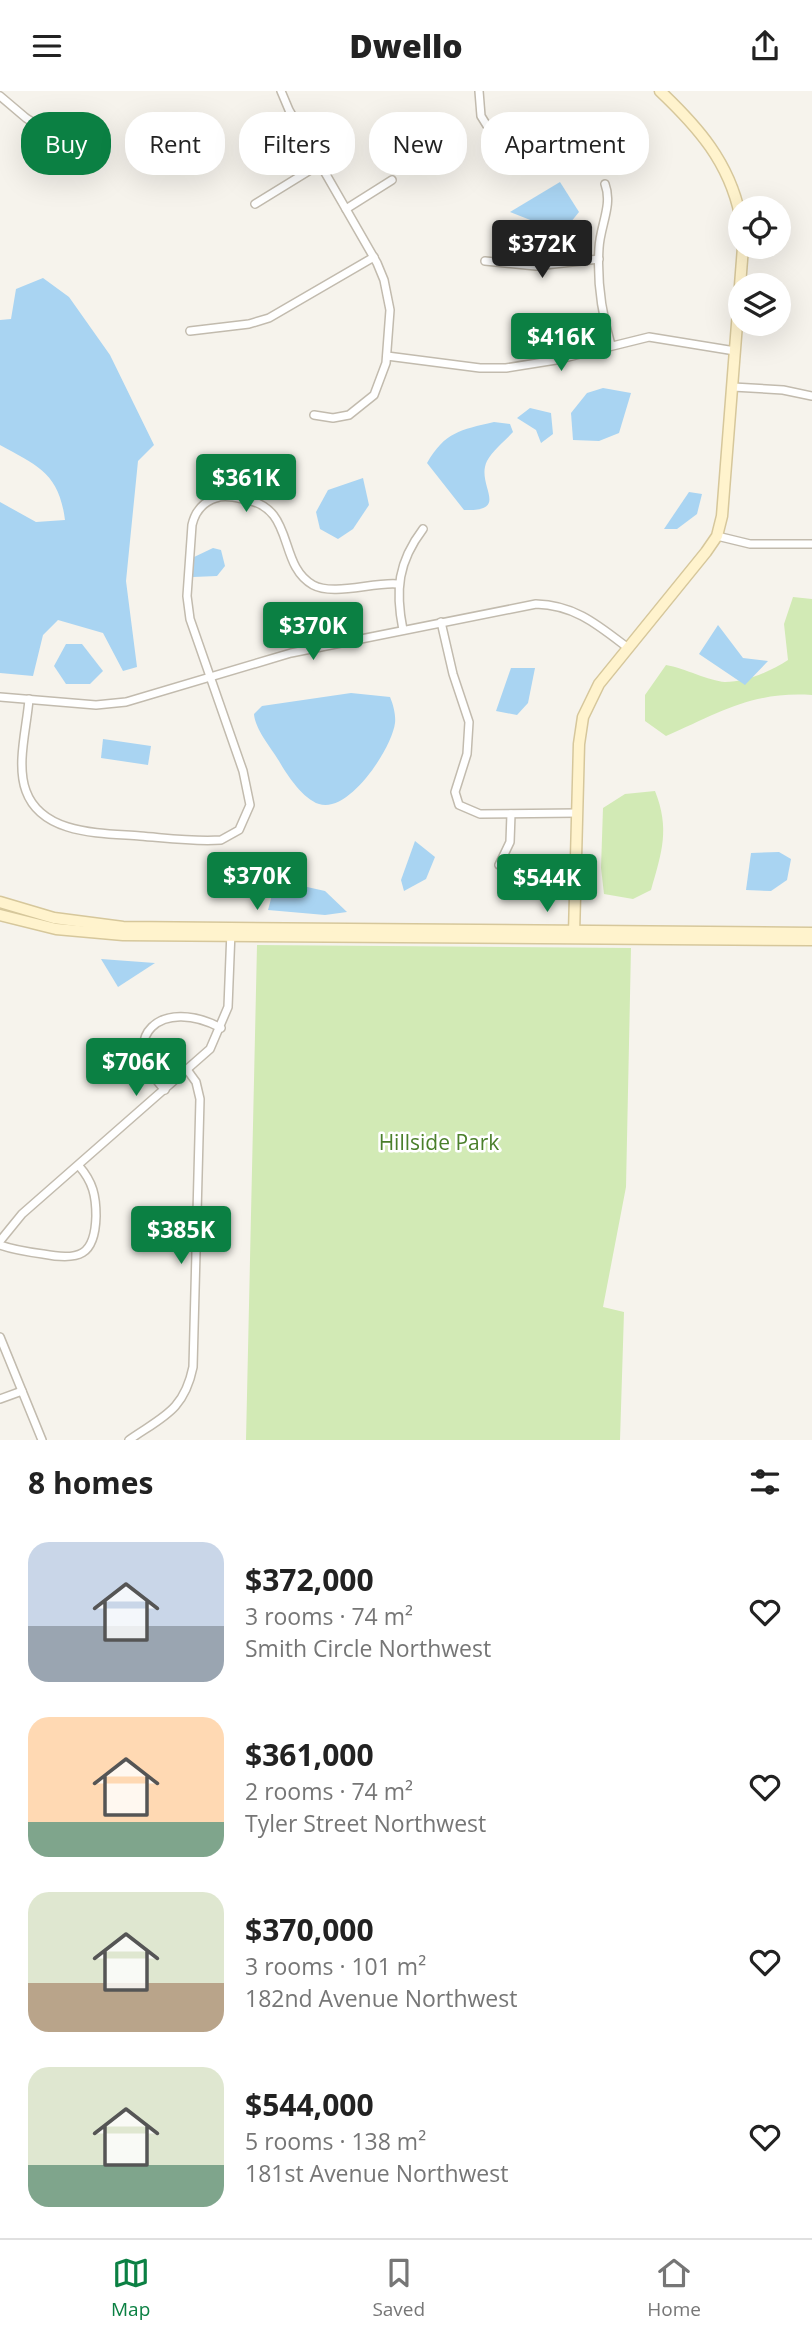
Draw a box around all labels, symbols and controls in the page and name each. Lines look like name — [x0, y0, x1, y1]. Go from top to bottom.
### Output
text: Dwello — [349, 24, 463, 67]
icon: menu — [28, 27, 66, 65]
icon: share — [746, 27, 784, 65]
chip: Buy — [21, 112, 111, 175]
chip: Rent — [125, 112, 225, 175]
chip: Filters — [239, 112, 355, 175]
chip: New — [369, 112, 467, 175]
chip: Apartment — [481, 112, 649, 175]
map controls — [728, 196, 791, 336]
button: locate — [728, 196, 791, 259]
pin: $372K — [493, 221, 591, 280]
text: $372K — [508, 227, 576, 259]
button: layers — [728, 273, 791, 336]
pin: $416K — [512, 313, 610, 373]
text: $416K — [527, 320, 595, 352]
pin: $361K — [197, 455, 295, 514]
text: $361K — [212, 461, 280, 493]
pin: $370K — [264, 603, 362, 662]
text: $370K — [279, 609, 347, 641]
pin: $370K — [208, 853, 306, 912]
pin: $544K — [498, 855, 596, 914]
text: $370K — [223, 859, 291, 891]
text: $544K — [513, 861, 581, 893]
pin: $706K — [87, 1039, 185, 1098]
text: $706K — [102, 1045, 170, 1077]
park label: Hillside Park — [379, 1128, 499, 1156]
pin: $385K — [132, 1207, 230, 1266]
text: $385K — [147, 1213, 215, 1245]
text: 8 homes — [28, 1462, 153, 1503]
icon: filters — [746, 1463, 784, 1501]
text: $372,000 — [245, 1559, 374, 1600]
icon: home — [84, 1570, 168, 1654]
icon: heart — [746, 1593, 784, 1631]
text: 3 rooms · 74 m² — [245, 1600, 413, 1632]
text: Smith Circle Northwest — [245, 1632, 491, 1664]
text: $361,000 — [245, 1734, 374, 1775]
icon: home — [84, 1745, 168, 1829]
icon: heart — [746, 1768, 784, 1806]
text: 2 rooms · 74 m² — [245, 1775, 413, 1807]
text: Tyler Street Northwest — [245, 1807, 486, 1839]
text: $370,000 — [245, 1909, 374, 1950]
icon: home — [84, 1920, 168, 2004]
icon: heart — [746, 1943, 784, 1981]
text: 3 rooms · 101 m² — [245, 1950, 426, 1982]
text: 182nd Avenue Northwest — [245, 1982, 517, 2014]
text: $544,000 — [245, 2084, 374, 2125]
icon: home — [84, 2095, 168, 2179]
icon: heart — [746, 2118, 784, 2156]
text: 5 rooms · 138 m² — [245, 2125, 426, 2157]
text: 181st Avenue Northwest — [245, 2157, 508, 2189]
tab: Map — [111, 2254, 150, 2322]
tab: Saved — [372, 2254, 425, 2322]
tab: Home — [647, 2254, 701, 2322]

